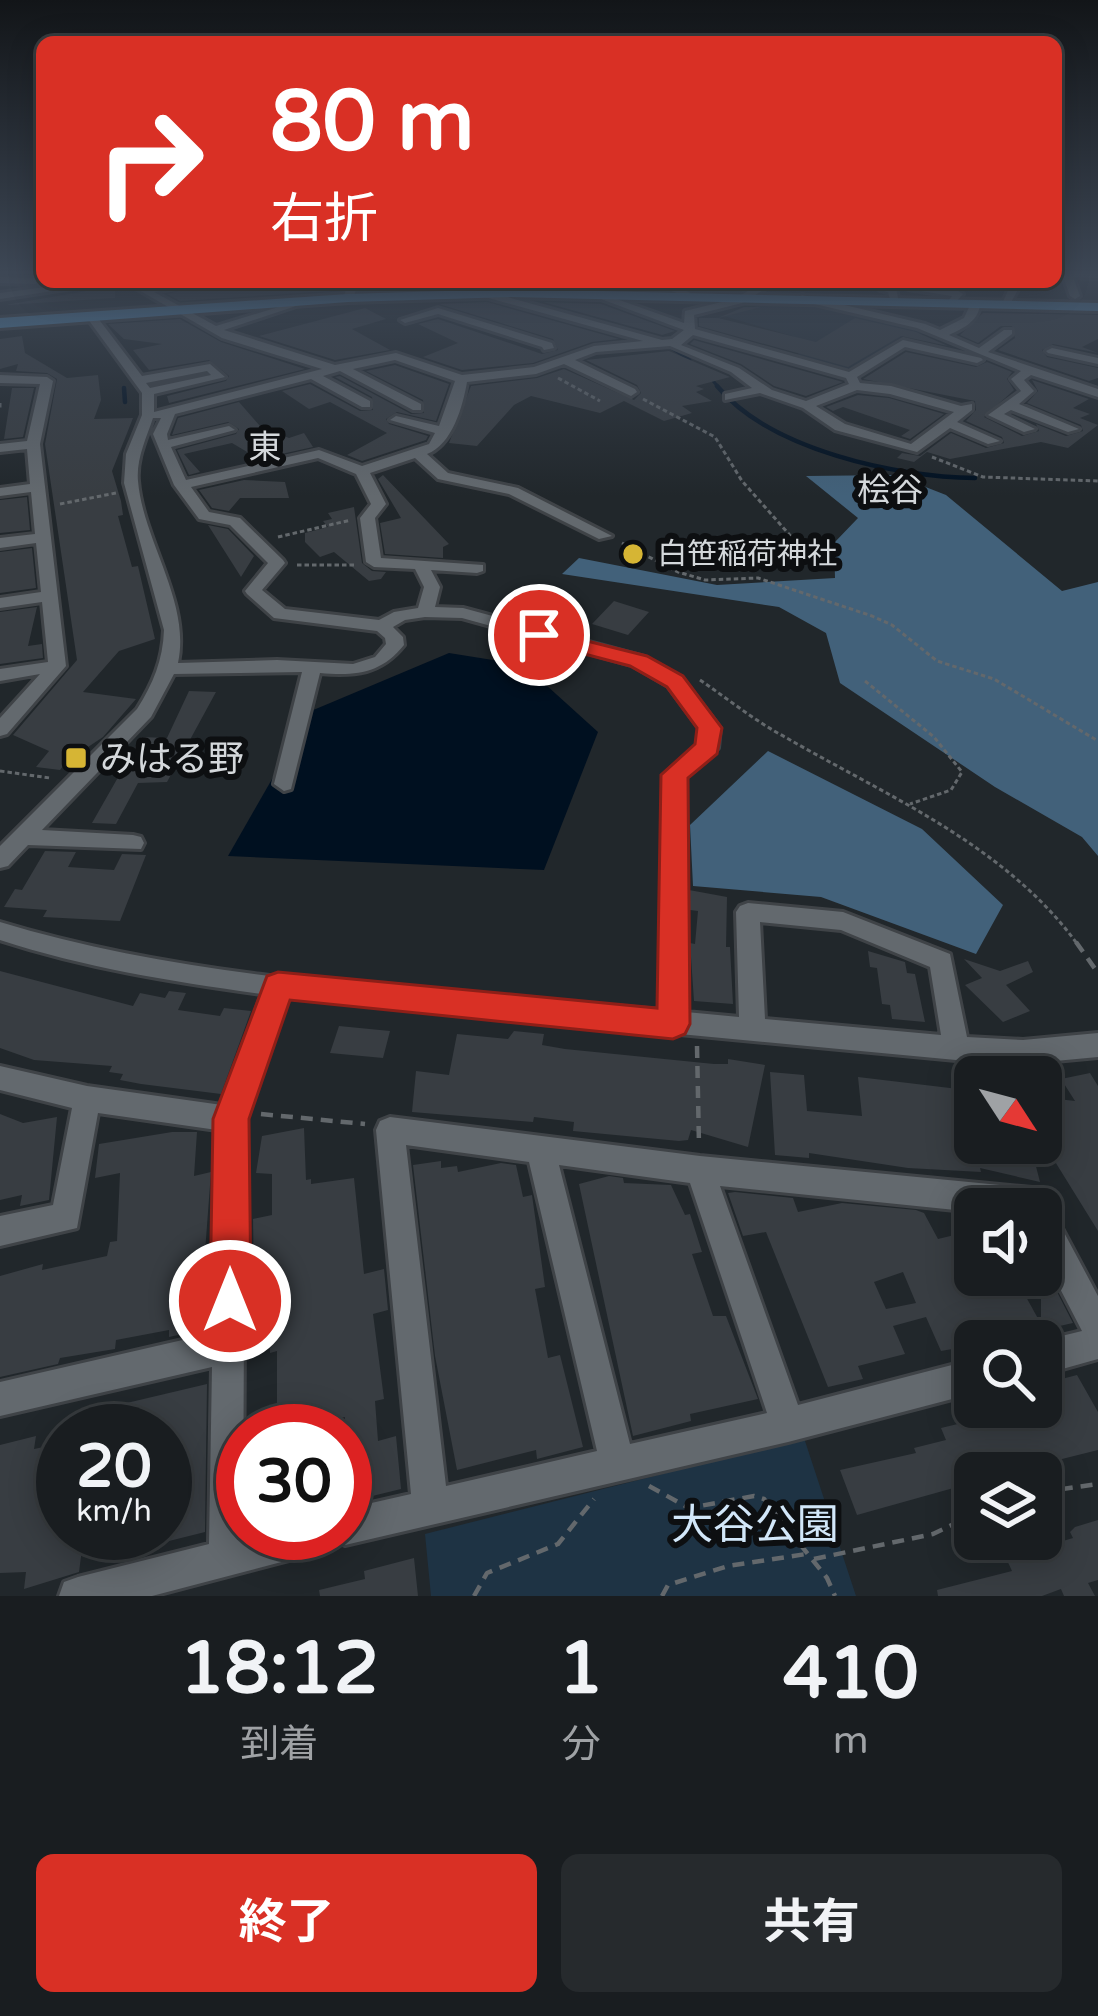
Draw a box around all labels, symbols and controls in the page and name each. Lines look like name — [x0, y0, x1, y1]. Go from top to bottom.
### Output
text: 80 m — [270, 72, 474, 173]
icon: right — [72, 84, 228, 240]
text: 右折 — [270, 187, 378, 252]
district label: 東 — [249, 428, 282, 467]
district label: 桧谷 — [857, 471, 923, 510]
place label: 白笹稲荷神社 — [657, 536, 837, 573]
marker: 白笹稲荷神社 — [620, 541, 646, 567]
pin — [488, 584, 590, 686]
icon: arrive — [506, 602, 572, 668]
place label: みはる野 — [100, 738, 244, 781]
marker: みはる野 — [63, 745, 89, 771]
north arrow — [954, 1056, 1062, 1164]
map controls — [954, 1056, 1062, 1560]
button: sound — [954, 1188, 1062, 1296]
position arrow — [167, 1238, 293, 1364]
button: search — [954, 1320, 1062, 1428]
speed limit sign: 30 — [216, 1404, 372, 1560]
text: 20 — [76, 1431, 152, 1503]
button: layers — [954, 1452, 1062, 1560]
text: km/h — [76, 1493, 152, 1530]
park label: 大谷公園 — [671, 1500, 839, 1551]
text: 18:12 — [179, 1626, 379, 1713]
text: 1 — [558, 1626, 604, 1713]
text: 410 — [783, 1631, 919, 1718]
text: m — [833, 1717, 869, 1764]
text: 到着 — [240, 1721, 318, 1768]
text: 分 — [561, 1721, 600, 1768]
button: 終了 — [36, 1854, 537, 1992]
button: 共有 — [561, 1854, 1062, 1992]

